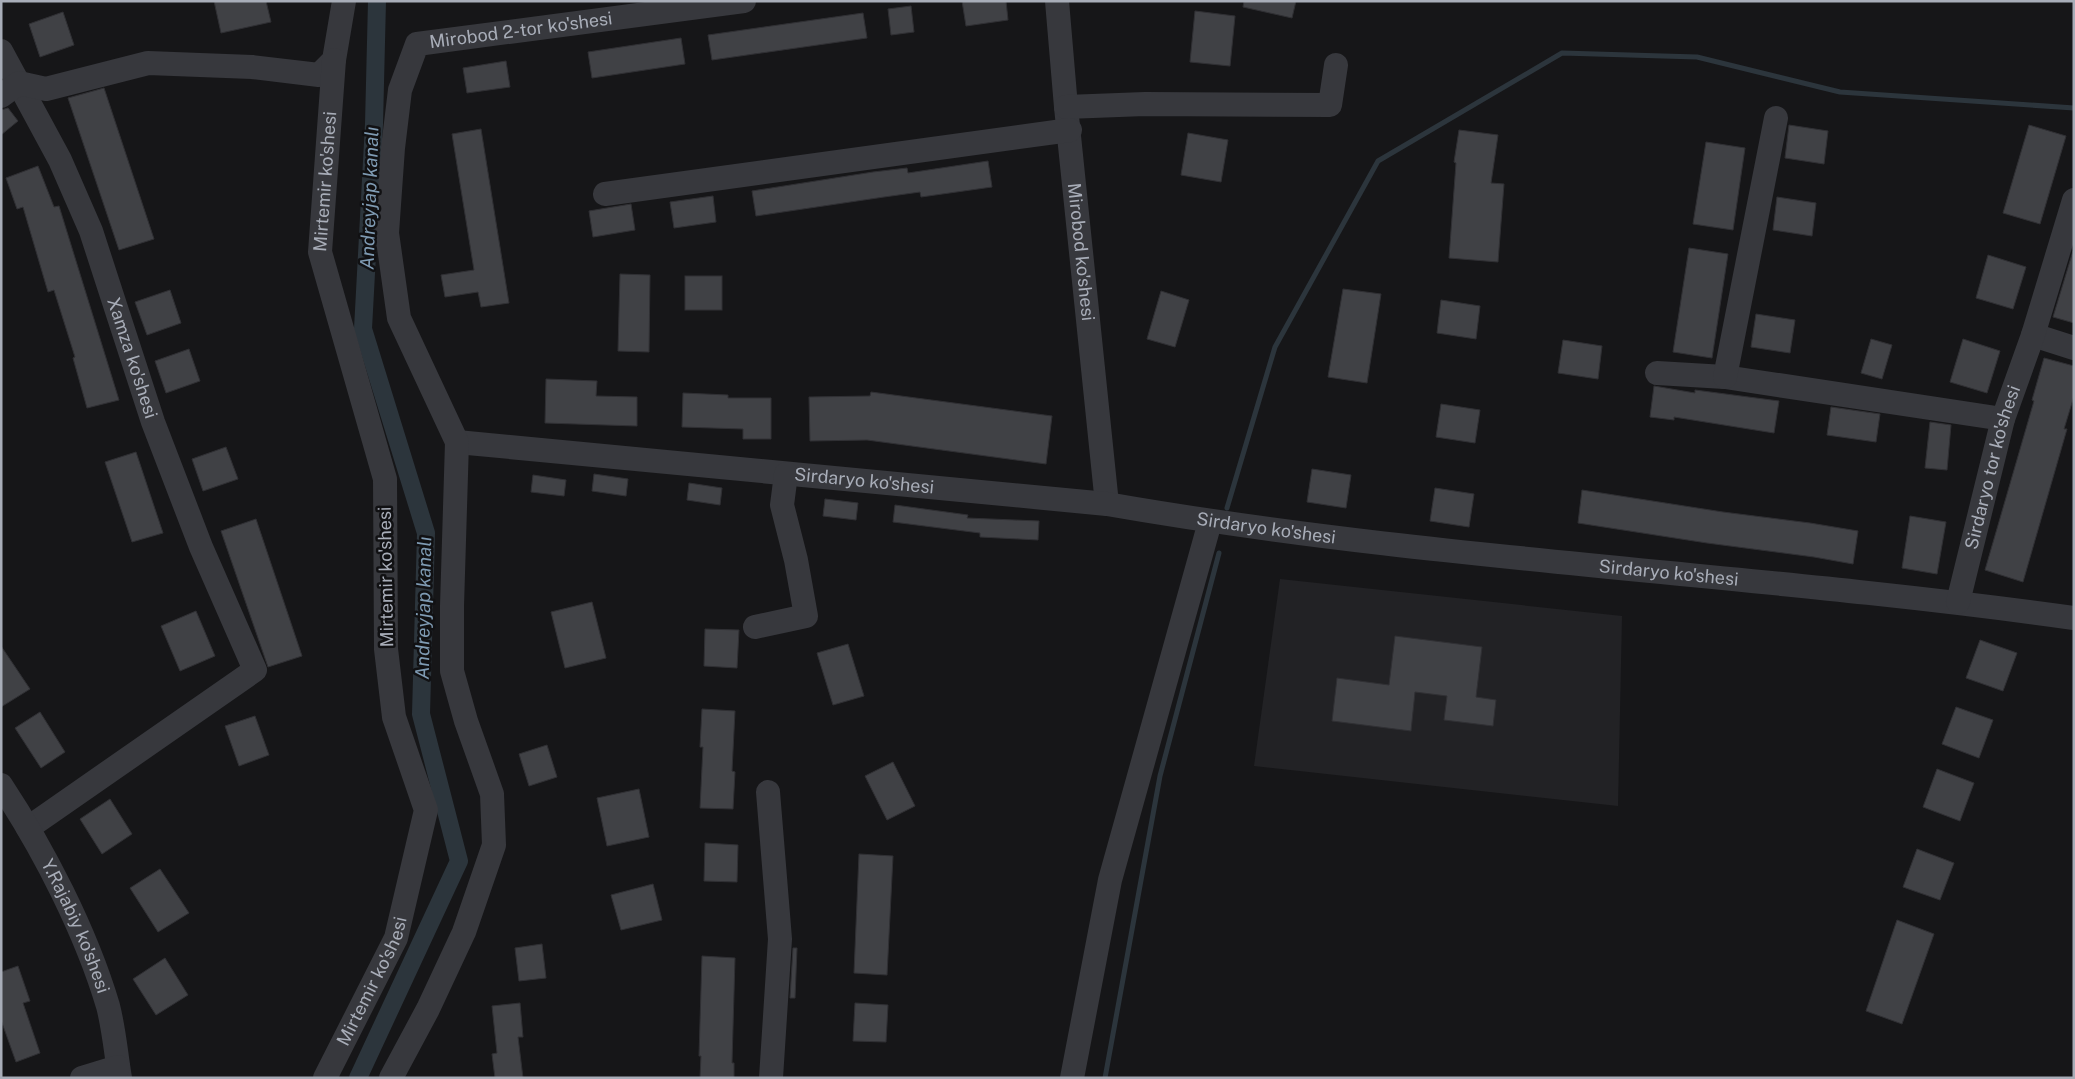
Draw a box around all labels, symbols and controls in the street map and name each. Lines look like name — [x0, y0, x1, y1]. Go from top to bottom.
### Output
street label: Mirobod 2-tor ko'shesi — [428, 7, 614, 52]
street label: Mirtemir ko'shesi — [309, 111, 340, 253]
water label: Andreyjap kanalı — [356, 126, 382, 270]
street label: Mirobod ko'shesi — [1064, 182, 1099, 322]
street label: Xamza ko'shesi — [103, 295, 162, 421]
street label: Sirdaryo tor ko'shesi — [1960, 382, 2024, 551]
street label: Sirdaryo ko'shesi — [793, 463, 935, 497]
street label: Mirtemir ko'shesi — [374, 506, 397, 648]
street label: Sirdaryo ko'shesi — [1195, 508, 1337, 548]
water label: Andreyjap kanalı — [411, 536, 435, 680]
street label: Sirdaryo ko'shesi — [1598, 555, 1740, 590]
street label: Y.Rajabiy ko'shesi — [37, 855, 114, 996]
street label: Mirtemir ko'shesi — [332, 915, 411, 1049]

